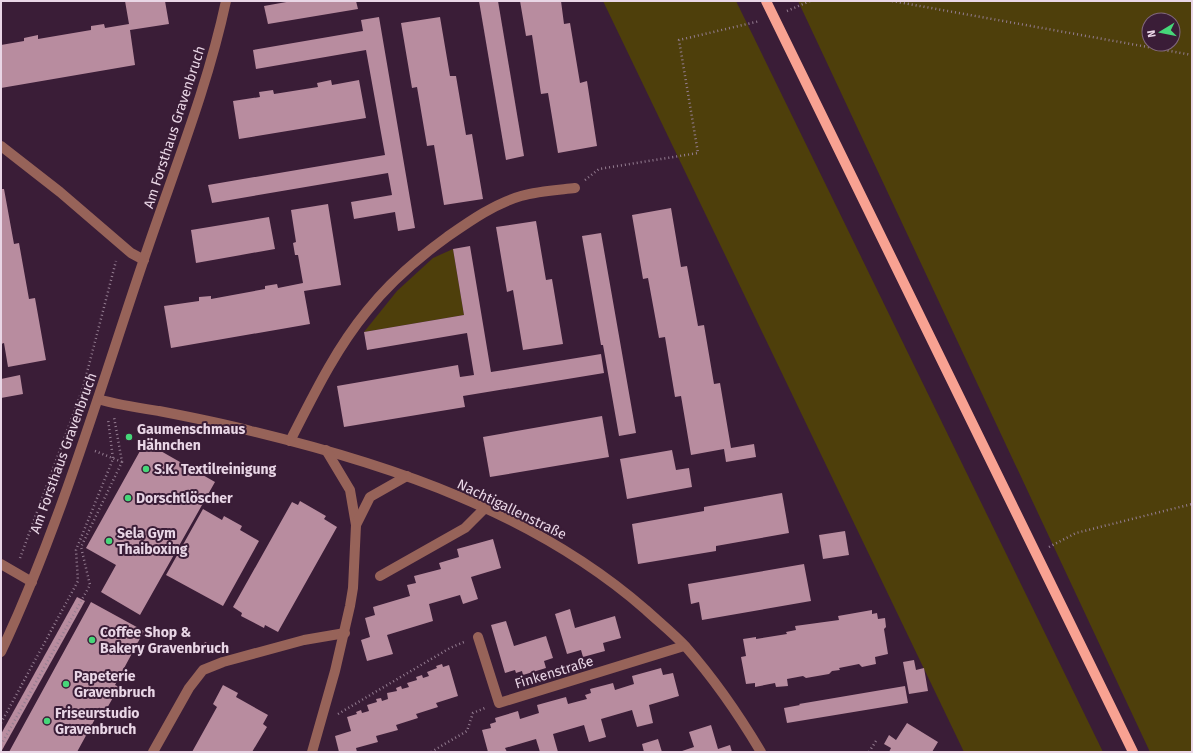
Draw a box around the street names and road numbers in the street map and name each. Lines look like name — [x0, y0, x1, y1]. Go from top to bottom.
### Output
street label: Am Forsthaus Gravenbruch — [140, 44, 209, 211]
street label: Am Forsthaus Gravenbruch — [26, 370, 101, 536]
street label: Nachtigallenstraße — [454, 476, 569, 543]
street label: Finkenstraße — [513, 652, 596, 693]

